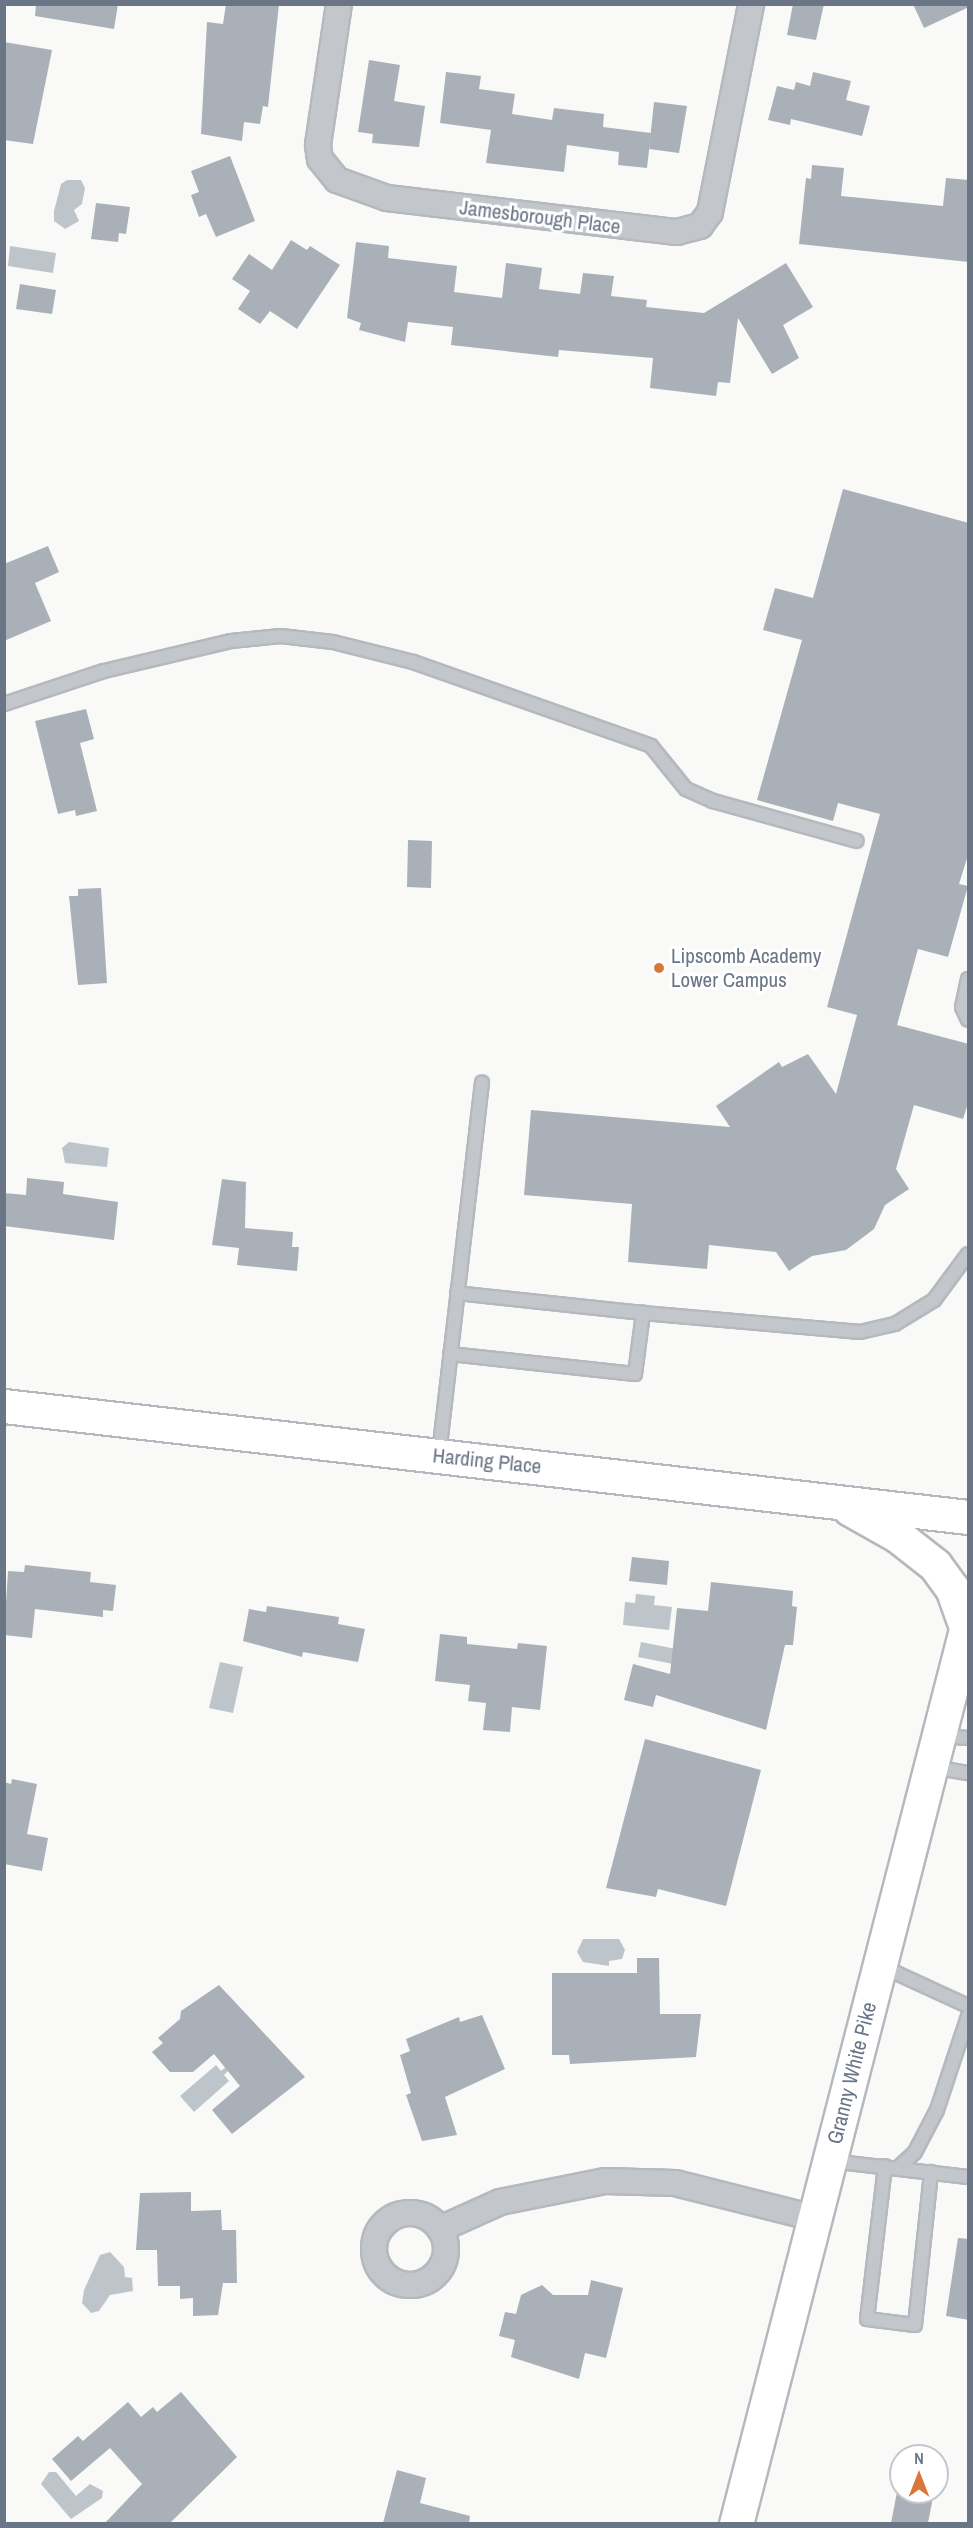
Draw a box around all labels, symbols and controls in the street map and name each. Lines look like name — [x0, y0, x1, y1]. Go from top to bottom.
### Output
street label: Jamesborough Place — [458, 195, 622, 239]
place label: Lipscomb Academy Lower Campus — [671, 943, 822, 993]
marker: Lipscomb Academy Lower Campus — [652, 961, 666, 975]
street label: Harding Place — [431, 1443, 543, 1479]
street label: Granny White Pike — [822, 1999, 882, 2147]
north arrow — [889, 2444, 949, 2504]
text: N — [914, 2447, 924, 2469]

